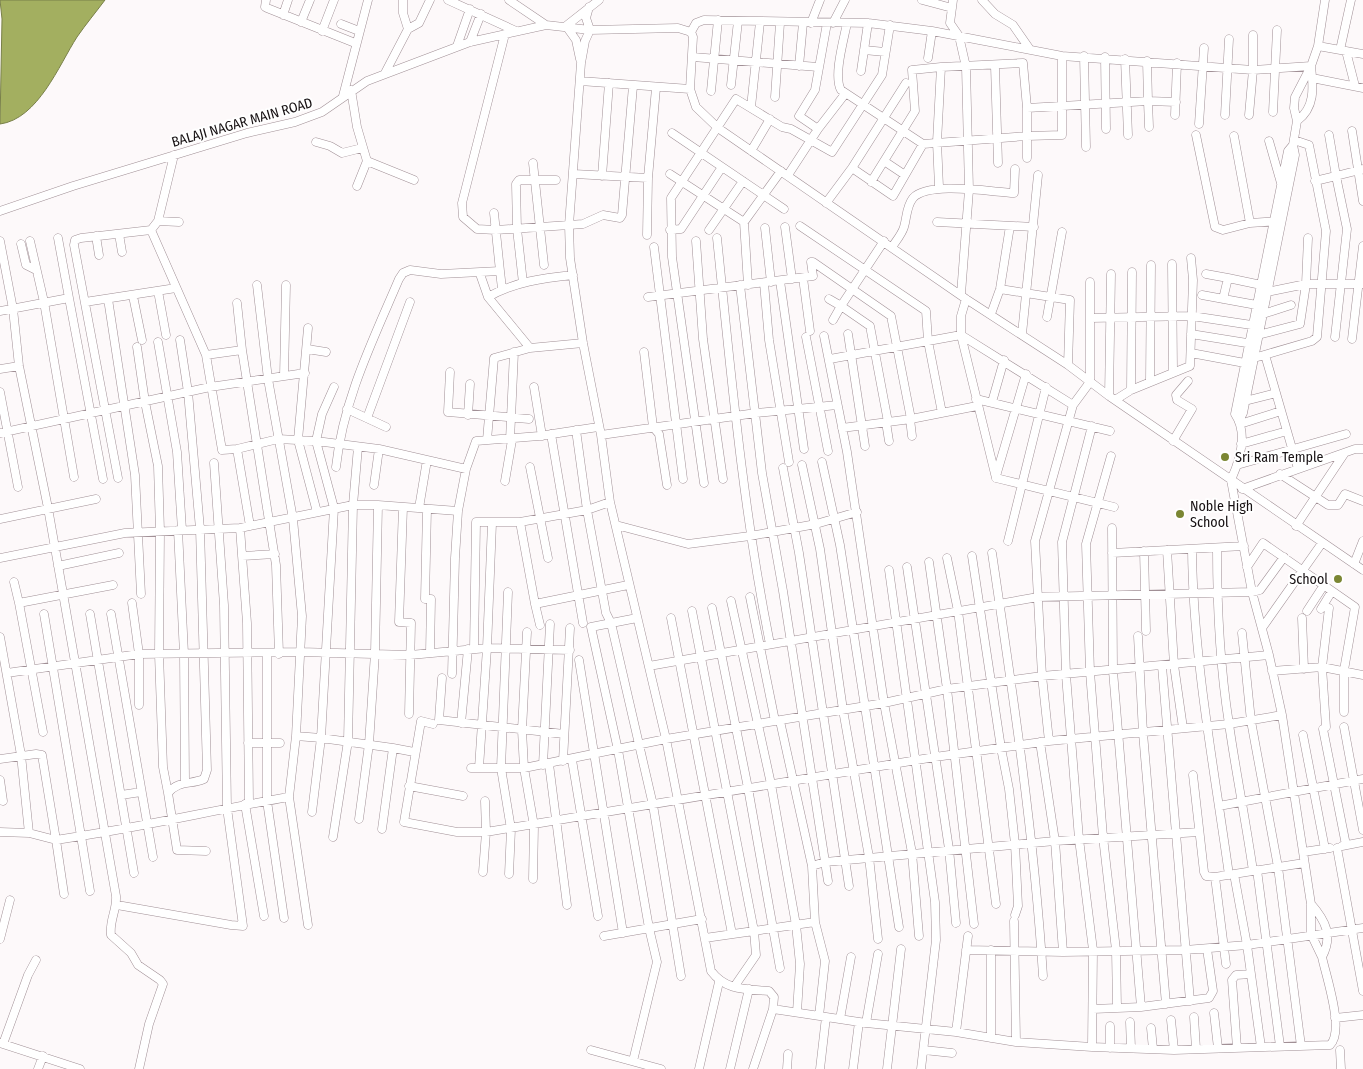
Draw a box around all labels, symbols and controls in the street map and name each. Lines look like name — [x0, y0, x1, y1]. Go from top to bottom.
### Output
street label: BALAJI NAGAR MAIN ROAD — [170, 94, 315, 151]
place label: Sri Ram Temple — [1235, 449, 1324, 466]
marker: Sri Ram Temple — [1219, 451, 1231, 463]
place label: Noble High School — [1190, 498, 1253, 531]
marker: Noble High School — [1174, 508, 1186, 520]
place label: School — [1289, 571, 1328, 588]
marker: School — [1332, 573, 1344, 585]

